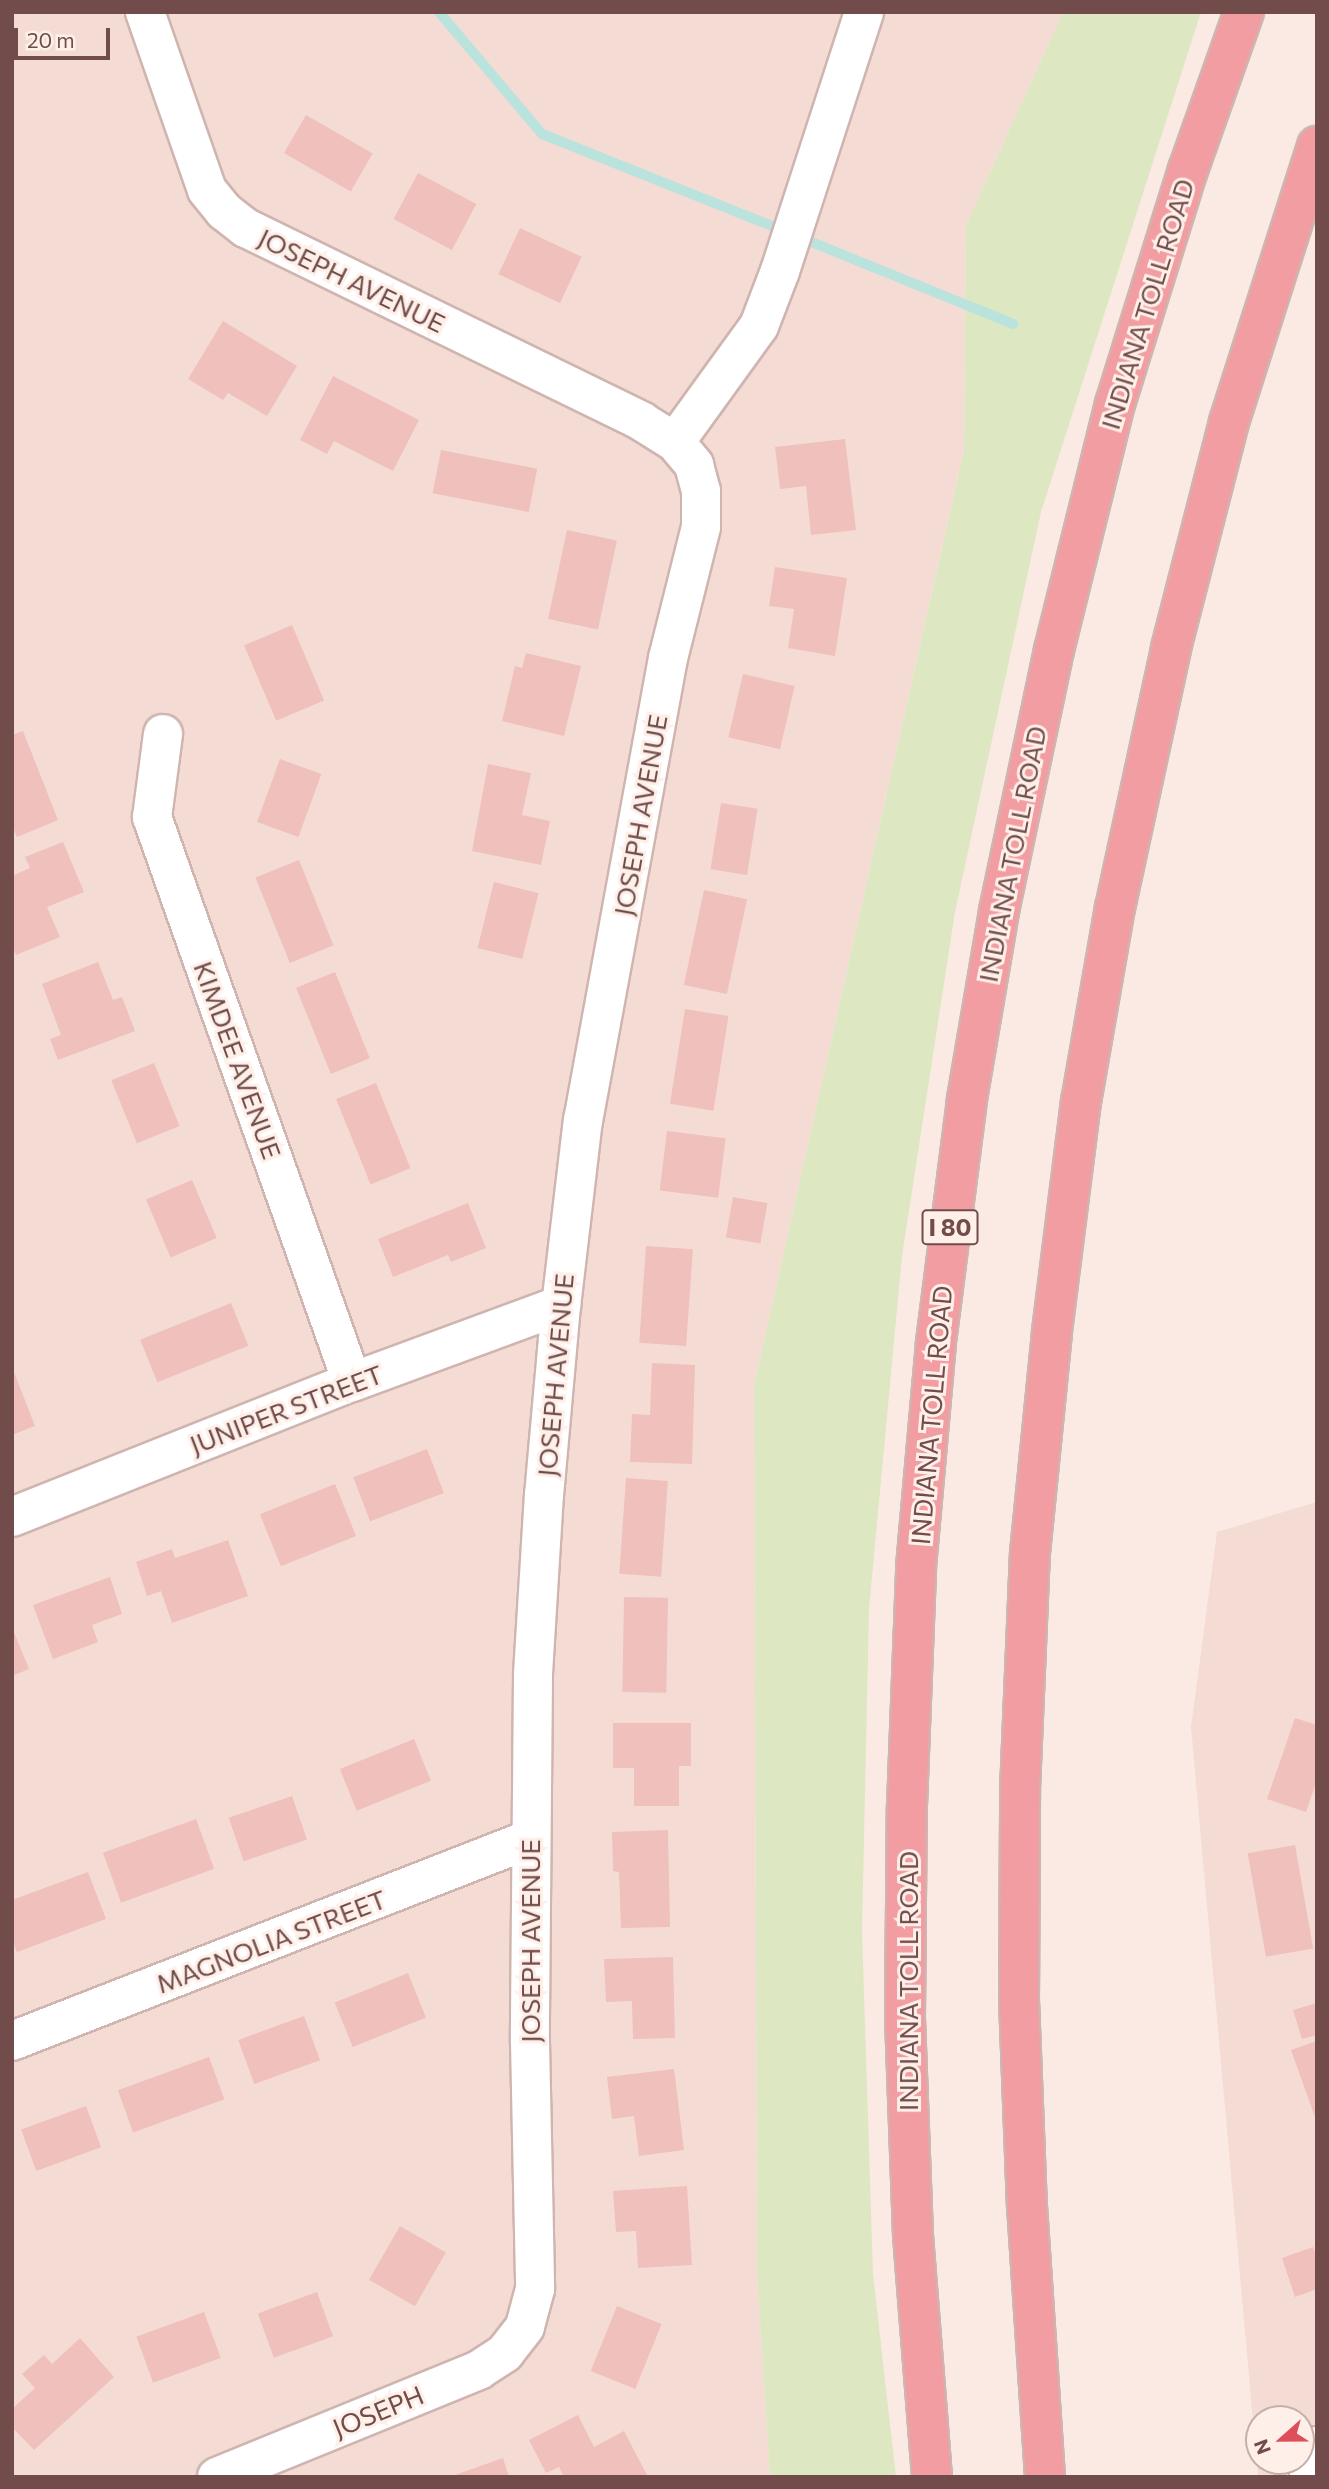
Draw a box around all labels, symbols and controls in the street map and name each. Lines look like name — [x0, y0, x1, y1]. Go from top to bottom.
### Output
scale bar — [18, 14, 114, 58]
text: 20 m — [27, 27, 75, 52]
street label: INDIANA TOLL ROAD — [1094, 175, 1200, 433]
street label: JOSEPH AVENUE — [254, 221, 450, 339]
street label: JOSEPH AVENUE — [607, 712, 673, 918]
street label: INDIANA TOLL ROAD — [972, 723, 1052, 985]
street label: KIMDEE AVENUE — [188, 957, 288, 1163]
road number: I 80 — [920, 1206, 980, 1247]
street label: JOSEPH AVENUE — [531, 1272, 579, 1478]
street label: INDIANA TOLL ROAD — [904, 1284, 958, 1546]
street label: JUNIPER STREET — [185, 1358, 387, 1460]
street label: JOSEPH AVENUE — [514, 1839, 546, 2043]
street label: INDIANA TOLL ROAD — [892, 1851, 924, 2111]
street label: MAGNOLIA STREET — [152, 1883, 390, 1999]
street label: JOSEPH — [328, 2379, 428, 2443]
north arrow — [1245, 2405, 1315, 2475]
text: N — [1249, 2436, 1275, 2458]

